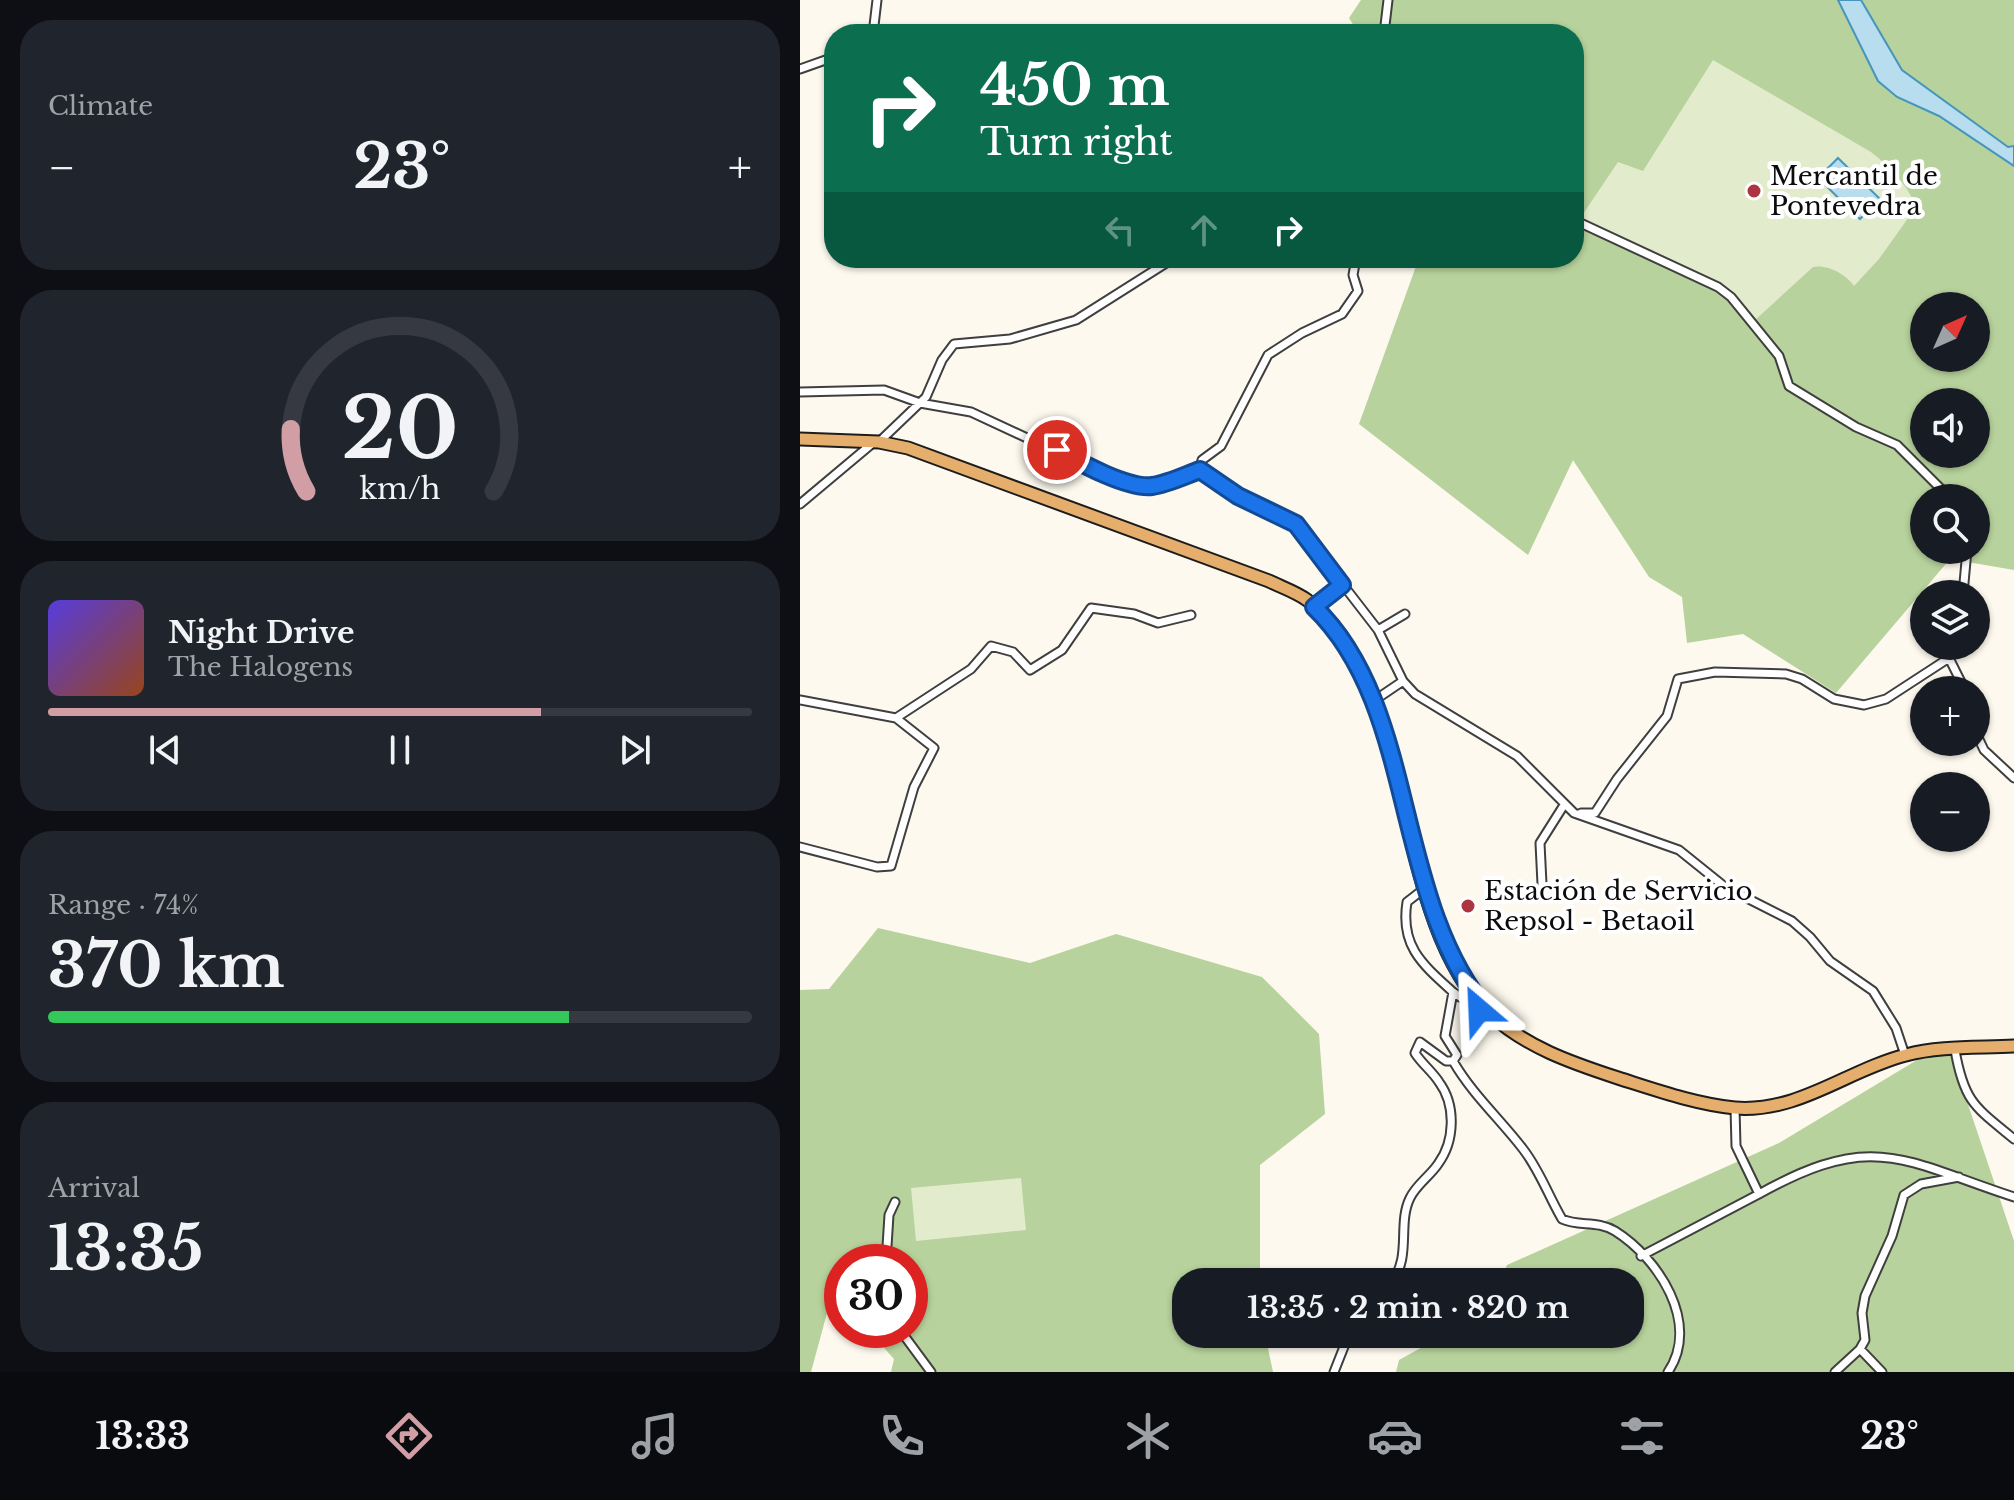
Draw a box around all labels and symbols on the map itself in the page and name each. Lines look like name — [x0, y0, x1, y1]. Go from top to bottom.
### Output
place label: Mercantil de Pontevedra — [1770, 160, 1938, 222]
marker: Mercantil de Pontevedra — [1745, 182, 1763, 200]
north arrow — [1910, 292, 1990, 372]
pin — [1023, 416, 1091, 484]
place label: Estación de Servicio Repsol - Betaoil — [1484, 875, 1753, 937]
marker: Estación de Servicio Repsol - Betaoil — [1459, 897, 1477, 915]
position arrow — [1437, 968, 1521, 1052]
speed limit sign: 30 — [824, 1244, 928, 1348]

